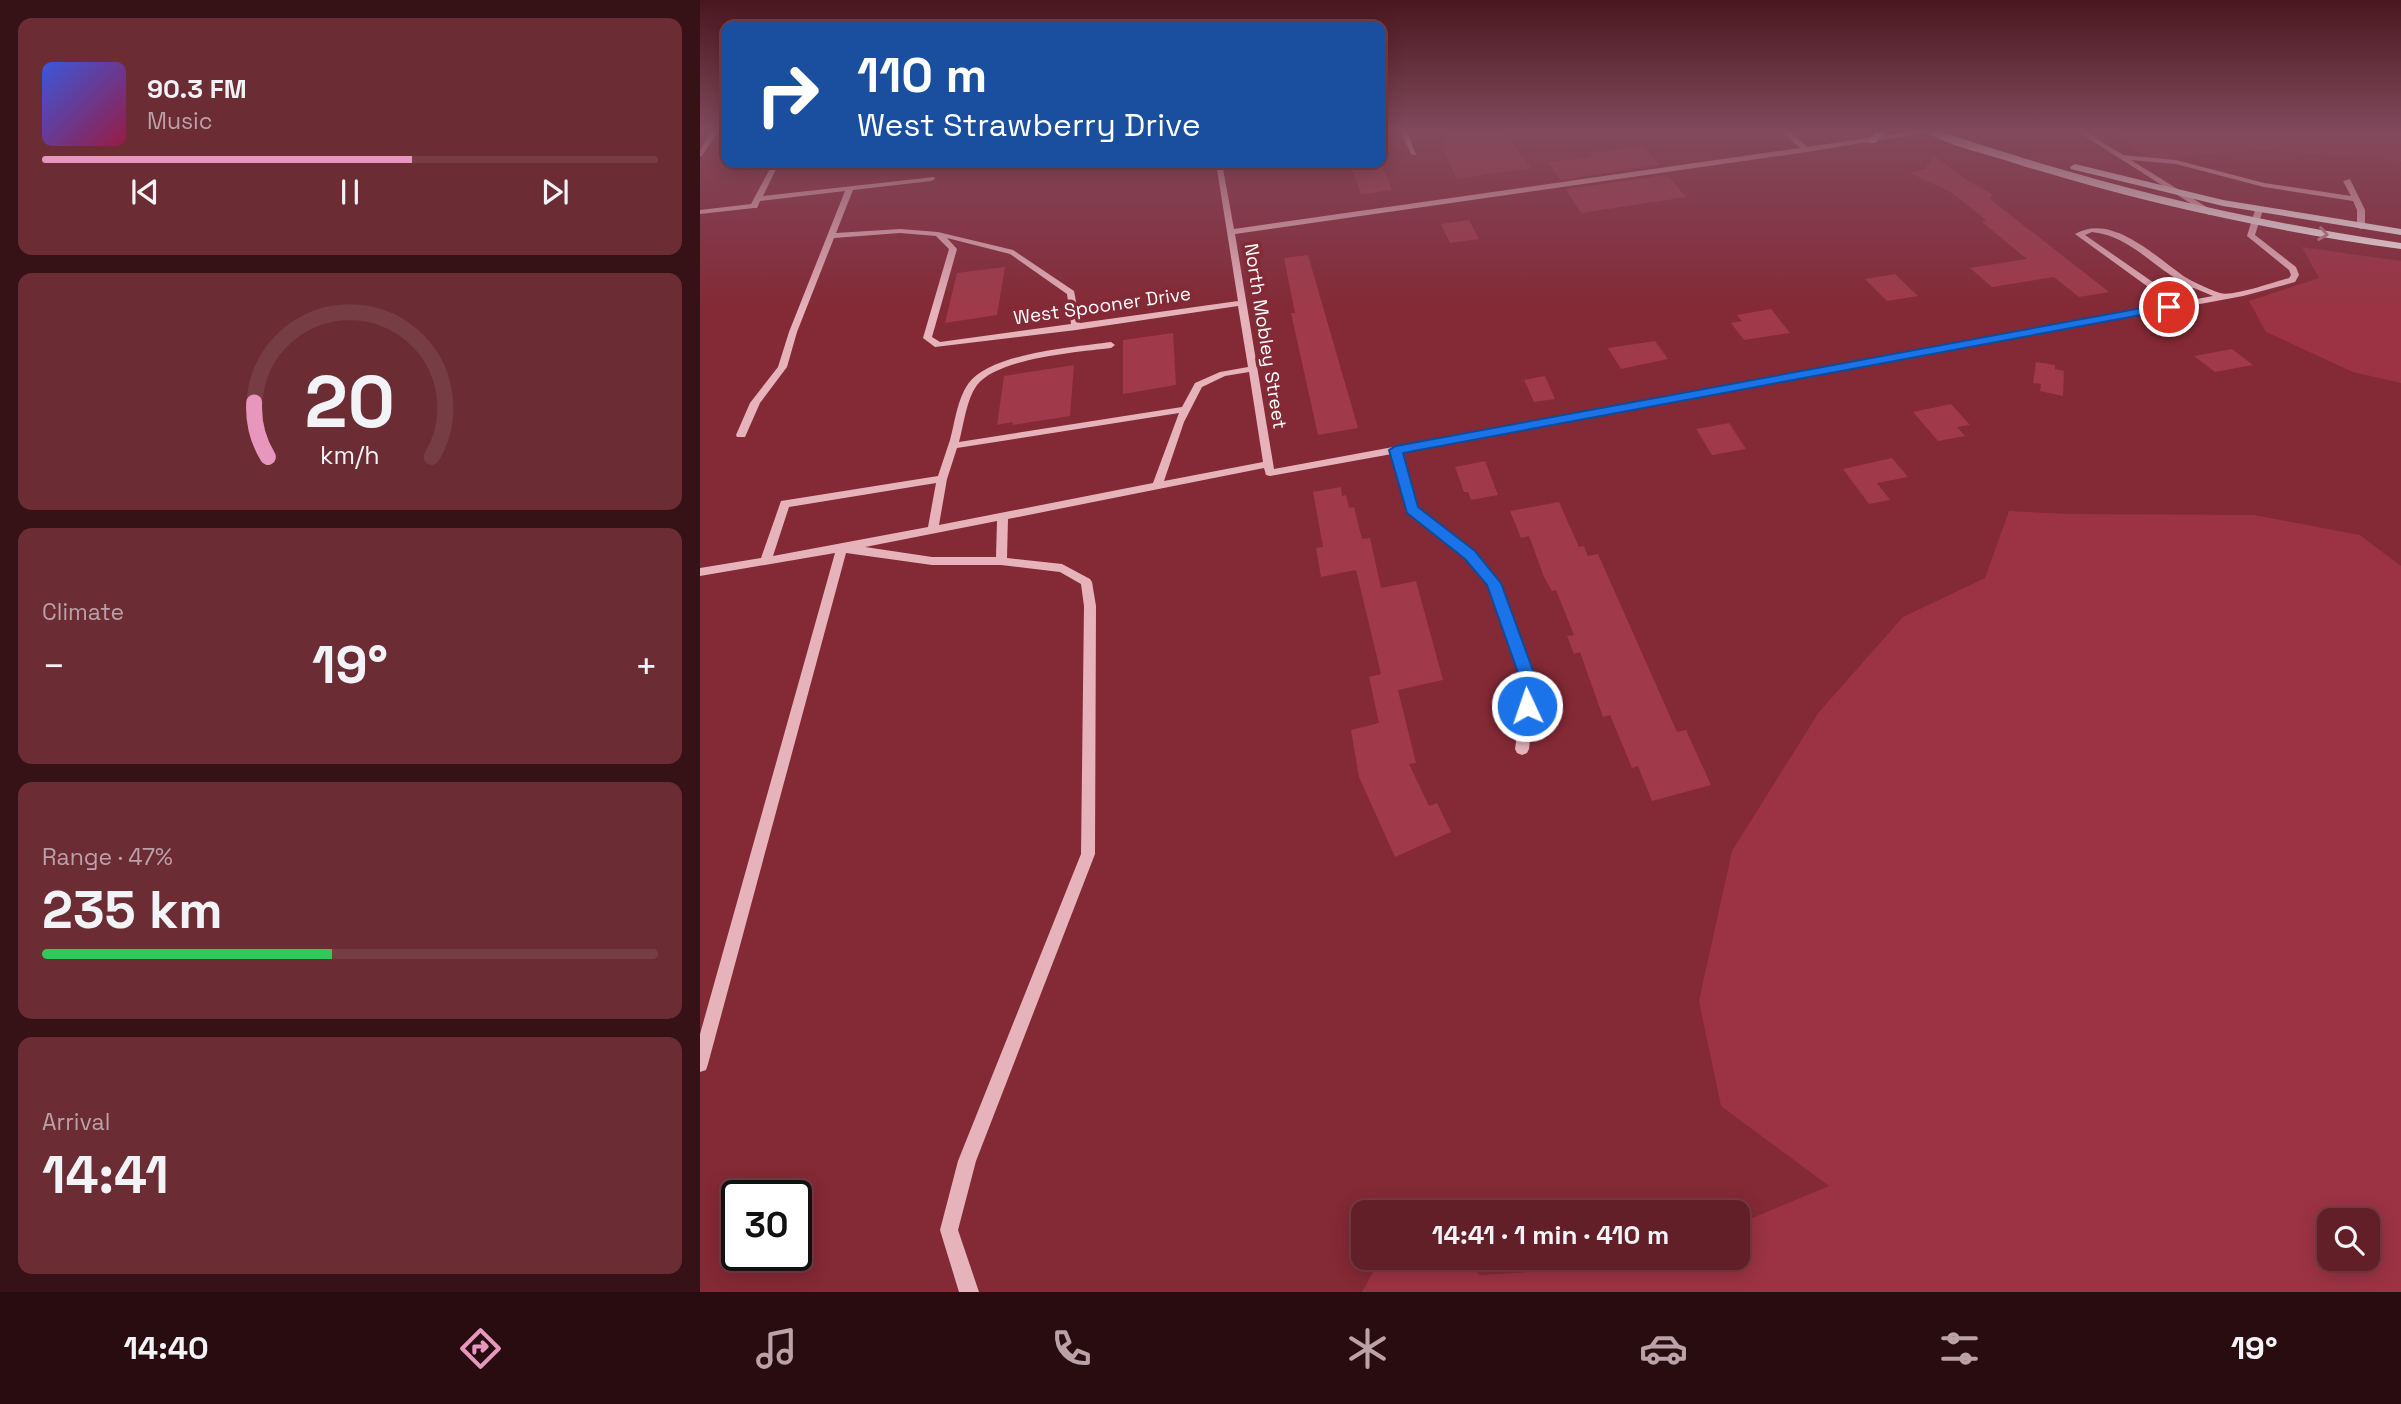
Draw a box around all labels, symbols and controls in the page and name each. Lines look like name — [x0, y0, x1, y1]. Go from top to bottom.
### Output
text: 110 m — [857, 44, 987, 106]
icon: right — [742, 49, 833, 140]
text: 90.3 FM — [147, 72, 247, 106]
text: West Strawberry Drive — [857, 105, 1201, 145]
text: Music — [147, 106, 212, 136]
icon: previous — [126, 173, 164, 211]
icon: pause — [331, 173, 369, 211]
icon: next — [536, 173, 574, 211]
one-way arrow — [2317, 226, 2329, 241]
street label: North Mobley Street — [1238, 241, 1293, 431]
pin — [2139, 277, 2199, 337]
street label: West Spooner Drive — [1012, 281, 1192, 330]
icon: arrive — [2150, 288, 2188, 326]
text: 20 — [305, 356, 395, 449]
text: km/h — [320, 439, 380, 471]
text: Climate — [42, 597, 124, 627]
text: 19° — [312, 632, 388, 698]
text: − — [42, 642, 66, 690]
text: + — [634, 642, 658, 690]
position arrow — [1490, 669, 1564, 743]
text: Range · 47% — [42, 842, 173, 872]
text: 235 km — [42, 877, 223, 943]
text: Arrival — [42, 1107, 110, 1137]
text: 14:41 — [42, 1142, 169, 1208]
speed limit sign: 30 — [721, 1180, 812, 1271]
map controls — [2317, 1208, 2380, 1271]
button: search — [2317, 1208, 2380, 1271]
text: 14:41 · 1 min · 410 m — [1432, 1218, 1669, 1252]
icon: directions — [456, 1324, 505, 1373]
icon: music — [752, 1324, 801, 1373]
icon: phone — [1047, 1324, 1096, 1373]
icon: climate — [1343, 1324, 1392, 1373]
icon: car — [1639, 1324, 1688, 1373]
icon: filters — [1935, 1324, 1984, 1373]
text: 14:40 — [123, 1328, 209, 1368]
text: 19° — [2231, 1328, 2278, 1368]

